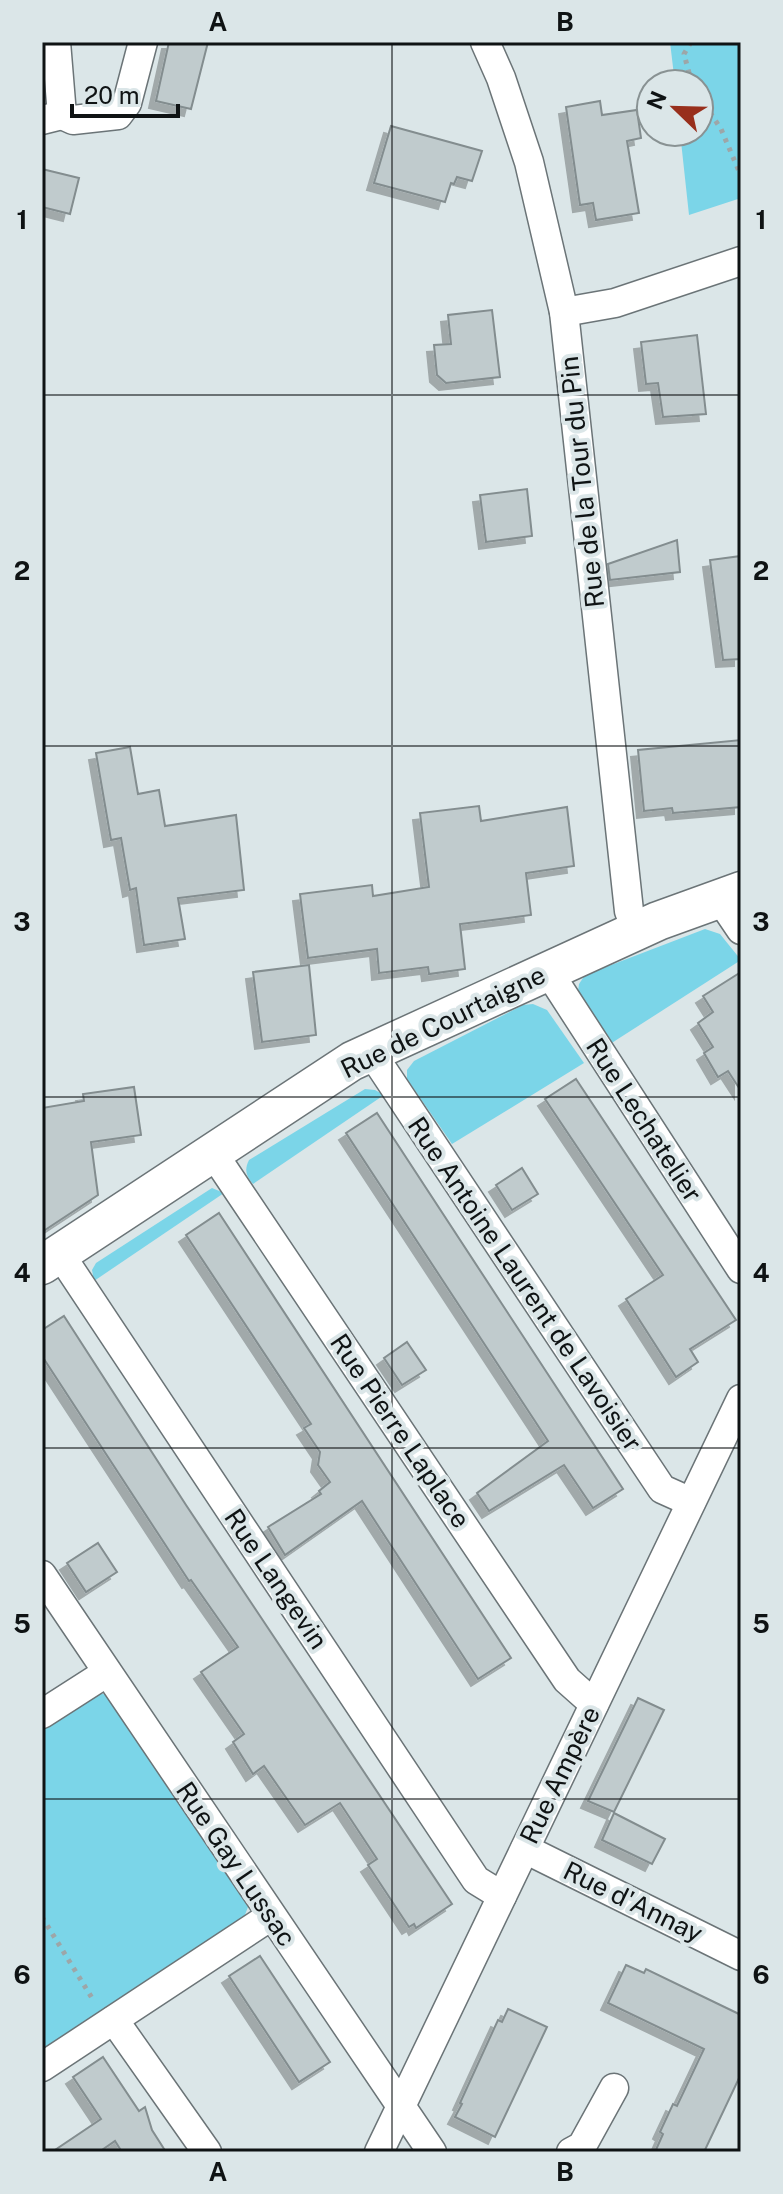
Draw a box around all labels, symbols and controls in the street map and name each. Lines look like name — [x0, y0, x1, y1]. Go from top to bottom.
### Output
text: A — [209, 6, 228, 37]
text: B — [556, 6, 574, 37]
scale bar — [72, 68, 178, 118]
north arrow — [635, 68, 715, 148]
text: 20 m — [84, 81, 140, 109]
text: N — [641, 87, 672, 113]
text: 1 — [16, 204, 28, 235]
text: 1 — [755, 204, 767, 235]
street label: Rue de la Tour du Pin — [553, 355, 610, 609]
text: 2 — [14, 555, 30, 586]
text: 2 — [753, 555, 769, 586]
text: 3 — [13, 906, 31, 937]
text: 3 — [752, 906, 770, 937]
street label: Rue de Courtaigne — [335, 959, 550, 1085]
street label: Rue Lechatelier — [580, 1032, 709, 1207]
street label: Rue Antoine Laurent de Lavoisier — [402, 1111, 649, 1457]
text: 4 — [13, 1257, 31, 1288]
text: 4 — [752, 1257, 770, 1288]
street label: Rue Pierre Laplace — [324, 1328, 477, 1534]
street label: Rue Langevin — [218, 1503, 335, 1655]
text: 5 — [13, 1608, 31, 1639]
text: 5 — [752, 1608, 770, 1639]
street label: Rue Ampère — [513, 1701, 606, 1849]
street label: Rue Gay Lussac — [170, 1776, 303, 1952]
street label: Rue d'Annay — [559, 1855, 708, 1949]
text: 6 — [13, 1959, 31, 1990]
text: 6 — [752, 1959, 770, 1990]
text: A — [209, 2156, 228, 2187]
text: B — [556, 2156, 574, 2187]

